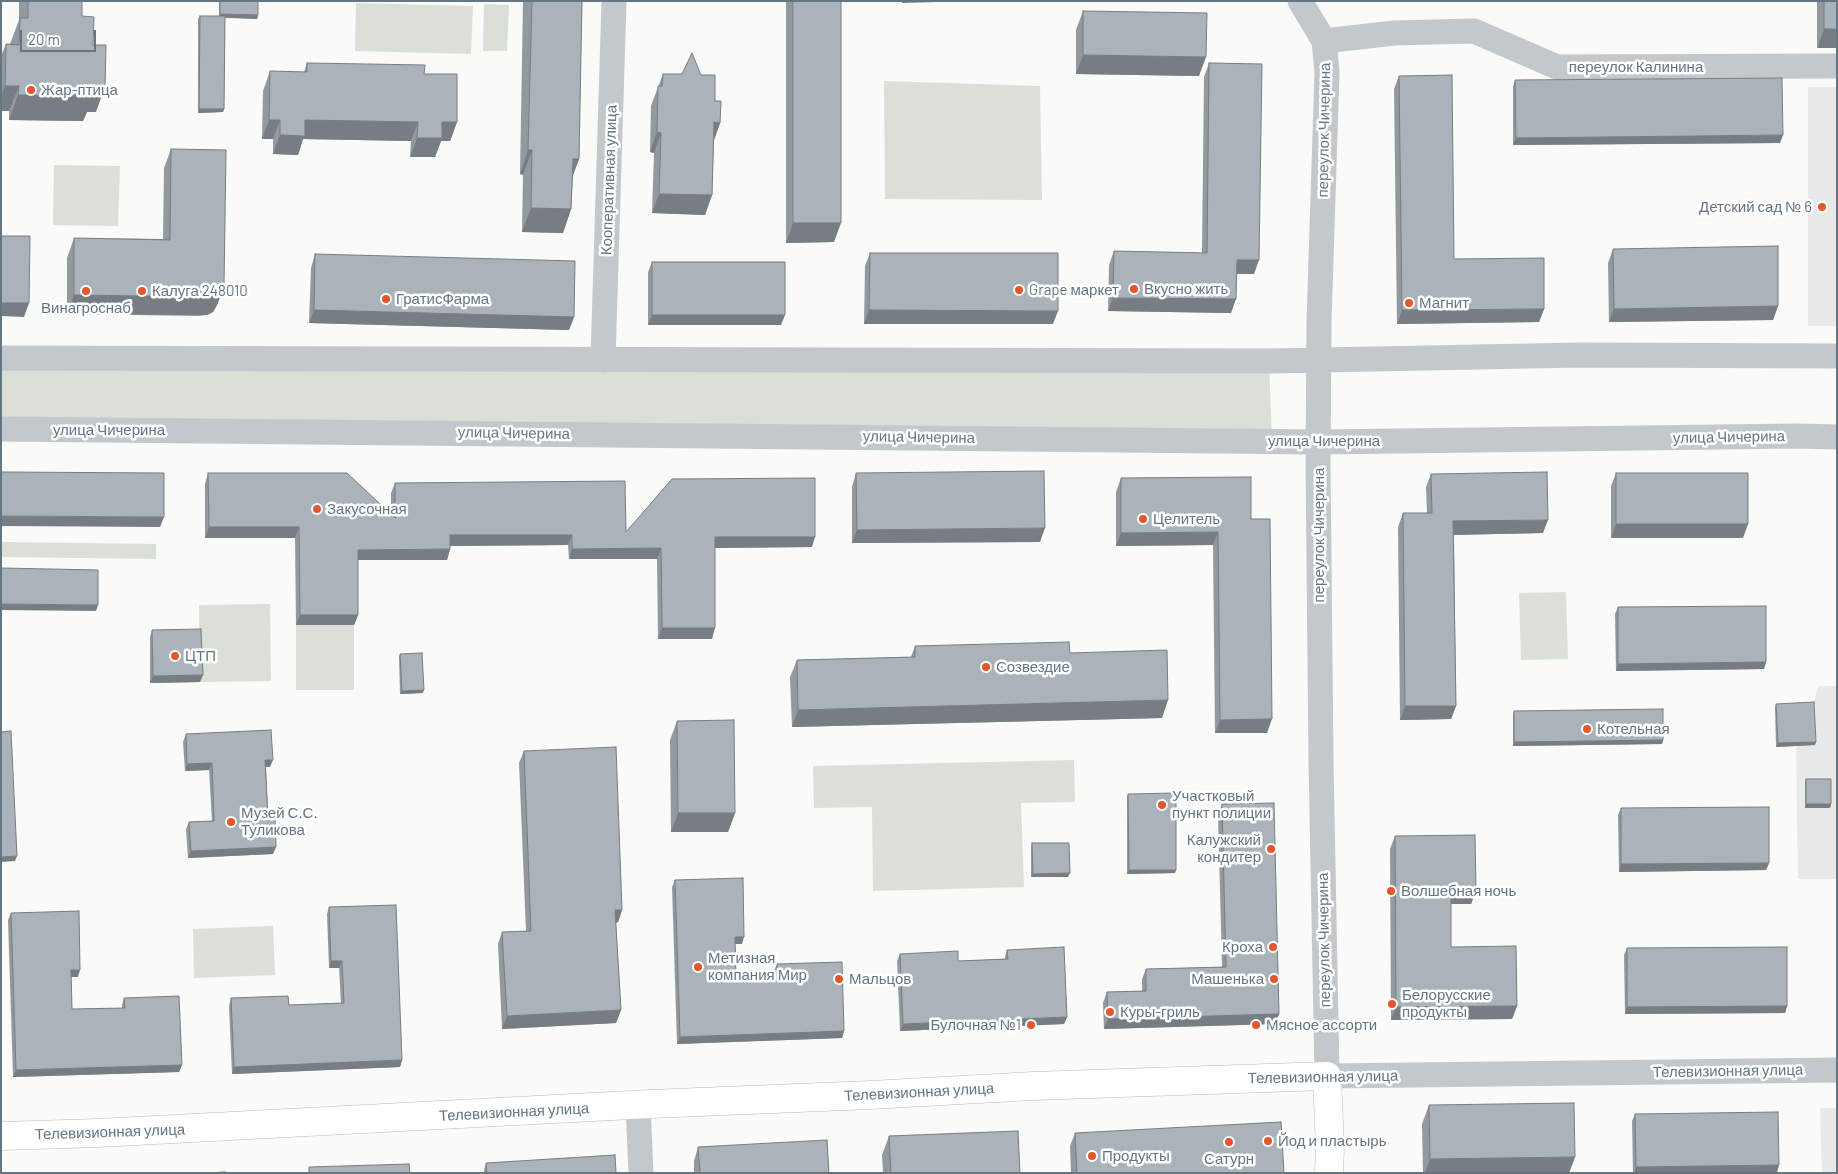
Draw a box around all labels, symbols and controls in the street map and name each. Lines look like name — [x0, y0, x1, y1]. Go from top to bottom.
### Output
scale bar — [22, 20, 99, 52]
text: 20 m — [28, 30, 60, 48]
street label: переулок Калинина — [1569, 58, 1703, 76]
street label: переулок Чичерина — [1314, 62, 1334, 198]
place label: Жар-птица — [41, 81, 118, 99]
marker: Жар-птица — [25, 84, 37, 96]
street label: Кооперативная улица — [597, 105, 621, 255]
place label: Детский сад № 6 — [1699, 198, 1812, 216]
marker: Детский сад № 6 — [1816, 201, 1828, 213]
place label: Вкусно жить — [1144, 280, 1228, 298]
place label: Grape маркет — [1029, 281, 1119, 299]
place label: Калуга 248010 — [152, 282, 248, 300]
marker: Вкусно жить — [1128, 283, 1140, 295]
marker: Grape маркет — [1013, 284, 1025, 296]
marker: Винагроснаб — [80, 285, 92, 297]
marker: Калуга 248010 — [136, 285, 148, 297]
place label: ГратисФарма — [396, 290, 489, 308]
marker: ГратисФарма — [380, 293, 392, 305]
place label: Магнит — [1419, 294, 1469, 312]
marker: Магнит — [1403, 297, 1415, 309]
place label: Винагроснаб — [41, 299, 131, 317]
street label: улица Чичерина — [53, 421, 165, 439]
street label: улица Чичерина — [458, 423, 570, 443]
street label: улица Чичерина — [863, 427, 975, 447]
street label: улица Чичерина — [1673, 427, 1785, 447]
street label: улица Чичерина — [1268, 432, 1380, 450]
street label: переулок Чичерина — [1310, 468, 1328, 602]
place label: Закусочная — [327, 500, 407, 518]
marker: Закусочная — [311, 503, 323, 515]
place label: Целитель — [1153, 510, 1220, 528]
marker: Целитель — [1137, 513, 1149, 525]
place label: ЦТП — [185, 647, 216, 665]
marker: ЦТП — [169, 650, 181, 662]
place label: Созвездие — [996, 658, 1070, 676]
marker: Созвездие — [980, 661, 992, 673]
place label: Котельная — [1597, 720, 1670, 738]
marker: Котельная — [1581, 723, 1593, 735]
place label: Участковый пункт полиции — [1172, 787, 1271, 822]
marker: Участковый пункт полиции — [1156, 799, 1168, 811]
place label: Музей С.С. Туликова — [241, 804, 318, 839]
marker: Музей С.С. Туликова — [225, 816, 237, 828]
place label: Калужский кондитер — [1187, 831, 1261, 866]
marker: Калужский кондитер — [1265, 843, 1277, 855]
street label: переулок Чичерина — [1314, 872, 1334, 1008]
place label: Волшебная ночь — [1401, 882, 1516, 900]
marker: Волшебная ночь — [1385, 885, 1397, 897]
place label: Кроха — [1222, 938, 1263, 956]
marker: Кроха — [1267, 941, 1279, 953]
place label: Метизная компания Мир — [708, 949, 807, 984]
marker: Метизная компания Мир — [692, 961, 704, 973]
place label: Мальцов — [849, 970, 911, 988]
place label: Машенька — [1191, 970, 1264, 988]
marker: Мальцов — [833, 973, 845, 985]
marker: Машенька — [1268, 973, 1280, 985]
place label: Белорусские продукты — [1402, 986, 1491, 1021]
marker: Белорусские продукты — [1386, 998, 1398, 1010]
place label: Куры-гриль — [1120, 1003, 1200, 1021]
marker: Куры-гриль — [1104, 1006, 1116, 1018]
place label: Булочная №1 — [930, 1016, 1021, 1034]
place label: Мясное ассорти — [1266, 1016, 1377, 1034]
marker: Булочная №1 — [1025, 1019, 1037, 1031]
marker: Мясное ассорти — [1250, 1019, 1262, 1031]
street label: Телевизионная улица — [1653, 1061, 1803, 1081]
street label: Телевизионная улица — [1248, 1067, 1398, 1087]
street label: Телевизионная улица — [843, 1079, 995, 1105]
street label: Телевизионная улица — [438, 1099, 590, 1125]
street label: Телевизионная улица — [34, 1120, 186, 1144]
place label: Йод и пластырь — [1278, 1132, 1386, 1150]
marker: Йод и пластырь — [1262, 1135, 1274, 1147]
marker: Сатурн — [1223, 1136, 1235, 1148]
place label: Продукты — [1102, 1147, 1170, 1165]
marker: Продукты — [1086, 1150, 1098, 1162]
place label: Сатурн — [1204, 1150, 1254, 1168]

